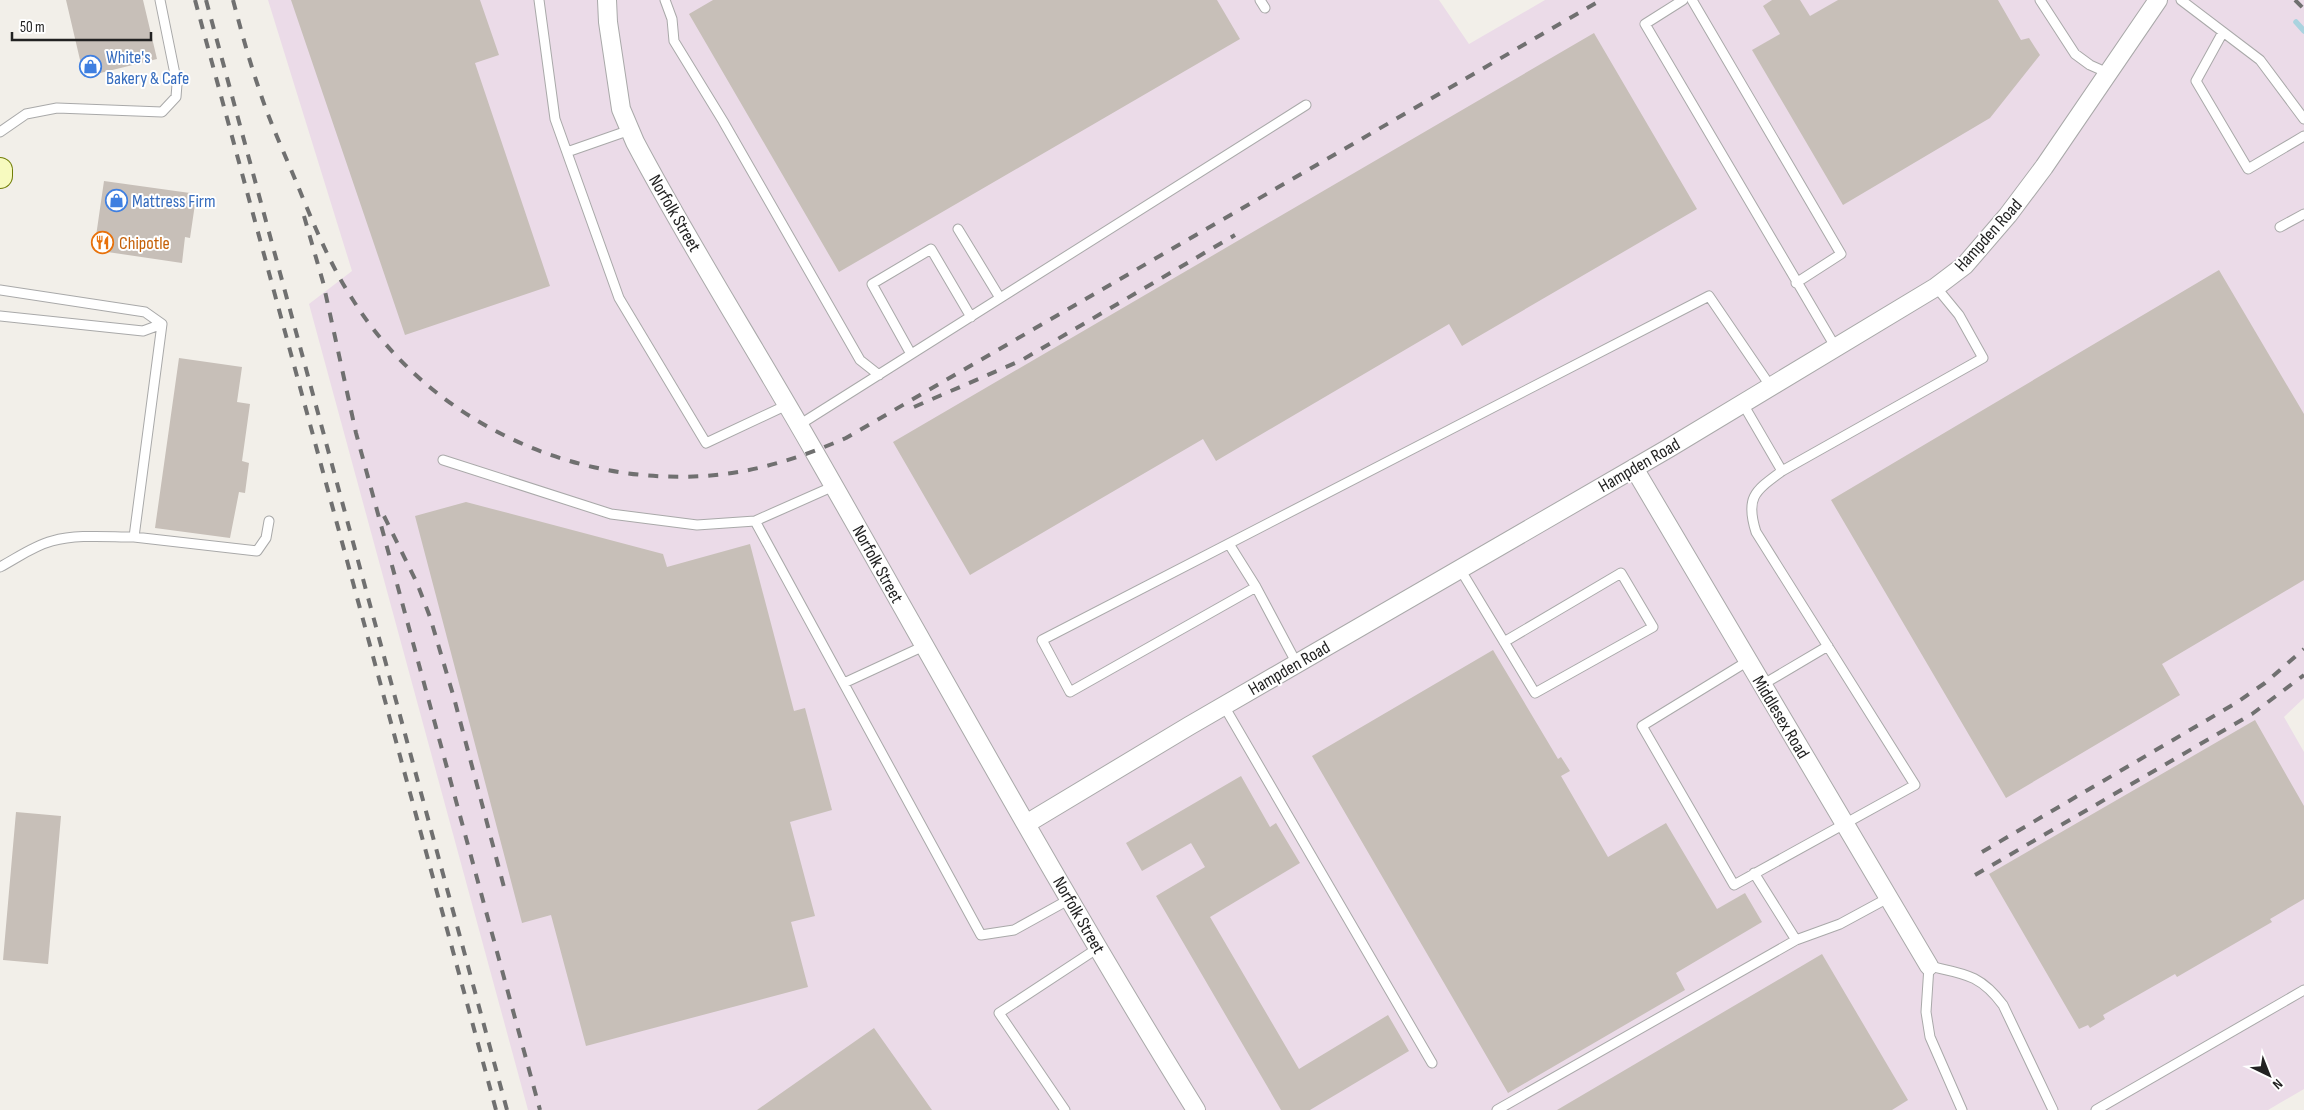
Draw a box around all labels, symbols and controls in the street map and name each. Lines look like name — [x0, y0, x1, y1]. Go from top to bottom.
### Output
scale bar — [12, 10, 151, 42]
text: 50 m — [20, 18, 45, 37]
place label: White's Bakery & Cafe — [106, 47, 189, 89]
shop icon: White's Bakery & Cafe — [78, 55, 102, 79]
street label: Norfolk Street — [644, 171, 705, 256]
shop icon: Mattress Firm — [104, 189, 128, 213]
place label: Mattress Firm — [132, 191, 215, 212]
street label: Hampden Road — [1950, 195, 2026, 276]
restaurant icon: Chipotle — [91, 231, 115, 255]
place label: Chipotle — [119, 233, 170, 254]
street label: Hampden Road — [1595, 434, 1684, 497]
street label: Norfolk Street — [848, 522, 908, 607]
street label: Hampden Road — [1245, 637, 1334, 700]
street label: Middlesex Road — [1748, 672, 1813, 762]
street label: Norfolk Street — [1048, 873, 1109, 958]
north arrow — [2244, 1050, 2294, 1100]
text: N — [2269, 1075, 2286, 1093]

